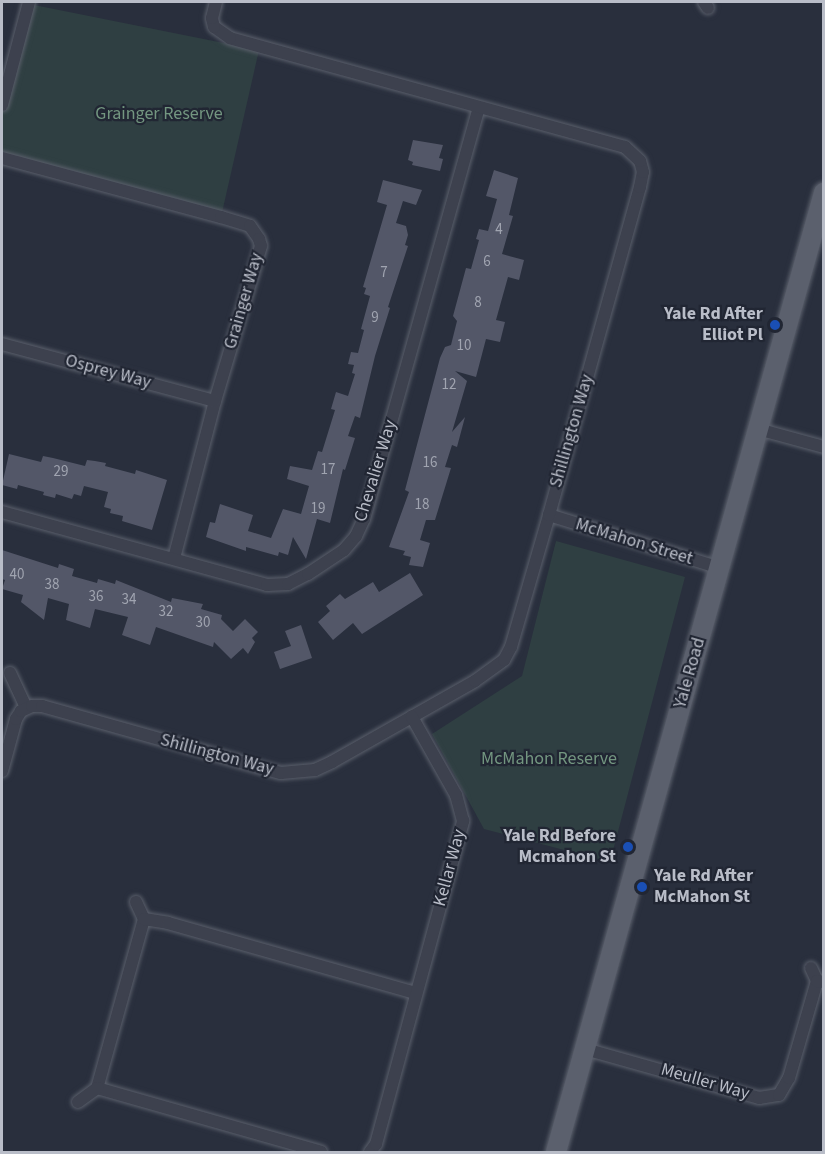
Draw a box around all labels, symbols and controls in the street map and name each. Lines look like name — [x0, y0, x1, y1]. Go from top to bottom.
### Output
park label: Grainger Reserve — [95, 103, 223, 125]
house number: 4 — [495, 221, 503, 239]
street label: Grainger Way — [220, 250, 268, 352]
house number: 6 — [483, 253, 491, 271]
house number: 7 — [380, 264, 388, 282]
house number: 8 — [474, 294, 482, 312]
place label: Yale Rd After Elliot Pl — [664, 304, 763, 346]
house number: 9 — [371, 309, 379, 327]
marker: Yale Rd After Elliot Pl — [768, 318, 782, 332]
house number: 10 — [457, 337, 471, 355]
street label: Osprey Way — [63, 350, 153, 394]
street label: Shillington Way — [546, 372, 598, 490]
house number: 12 — [442, 376, 456, 394]
street label: Chevalier Way — [350, 417, 402, 525]
house number: 16 — [423, 454, 437, 472]
house number: 17 — [321, 461, 335, 479]
house number: 29 — [54, 463, 68, 481]
house number: 18 — [415, 496, 429, 514]
house number: 19 — [311, 500, 325, 518]
street label: McMahon Street — [573, 514, 695, 570]
house number: 40 — [10, 566, 24, 584]
house number: 38 — [45, 576, 59, 594]
house number: 36 — [89, 588, 103, 606]
house number: 34 — [122, 591, 136, 609]
house number: 32 — [159, 603, 173, 621]
house number: 30 — [196, 614, 210, 632]
street label: Yale Road — [670, 635, 710, 711]
street label: Shillington Way — [158, 729, 276, 781]
park label: McMahon Reserve — [481, 748, 617, 770]
place label: Yale Rd Before Mcmahon St — [503, 826, 616, 868]
street label: Kellar Way — [429, 827, 471, 909]
marker: Yale Rd Before Mcmahon St — [621, 840, 635, 854]
place label: Yale Rd After McMahon St — [654, 866, 753, 908]
marker: Yale Rd After McMahon St — [635, 880, 649, 894]
street label: Meuller Way — [658, 1059, 752, 1105]

